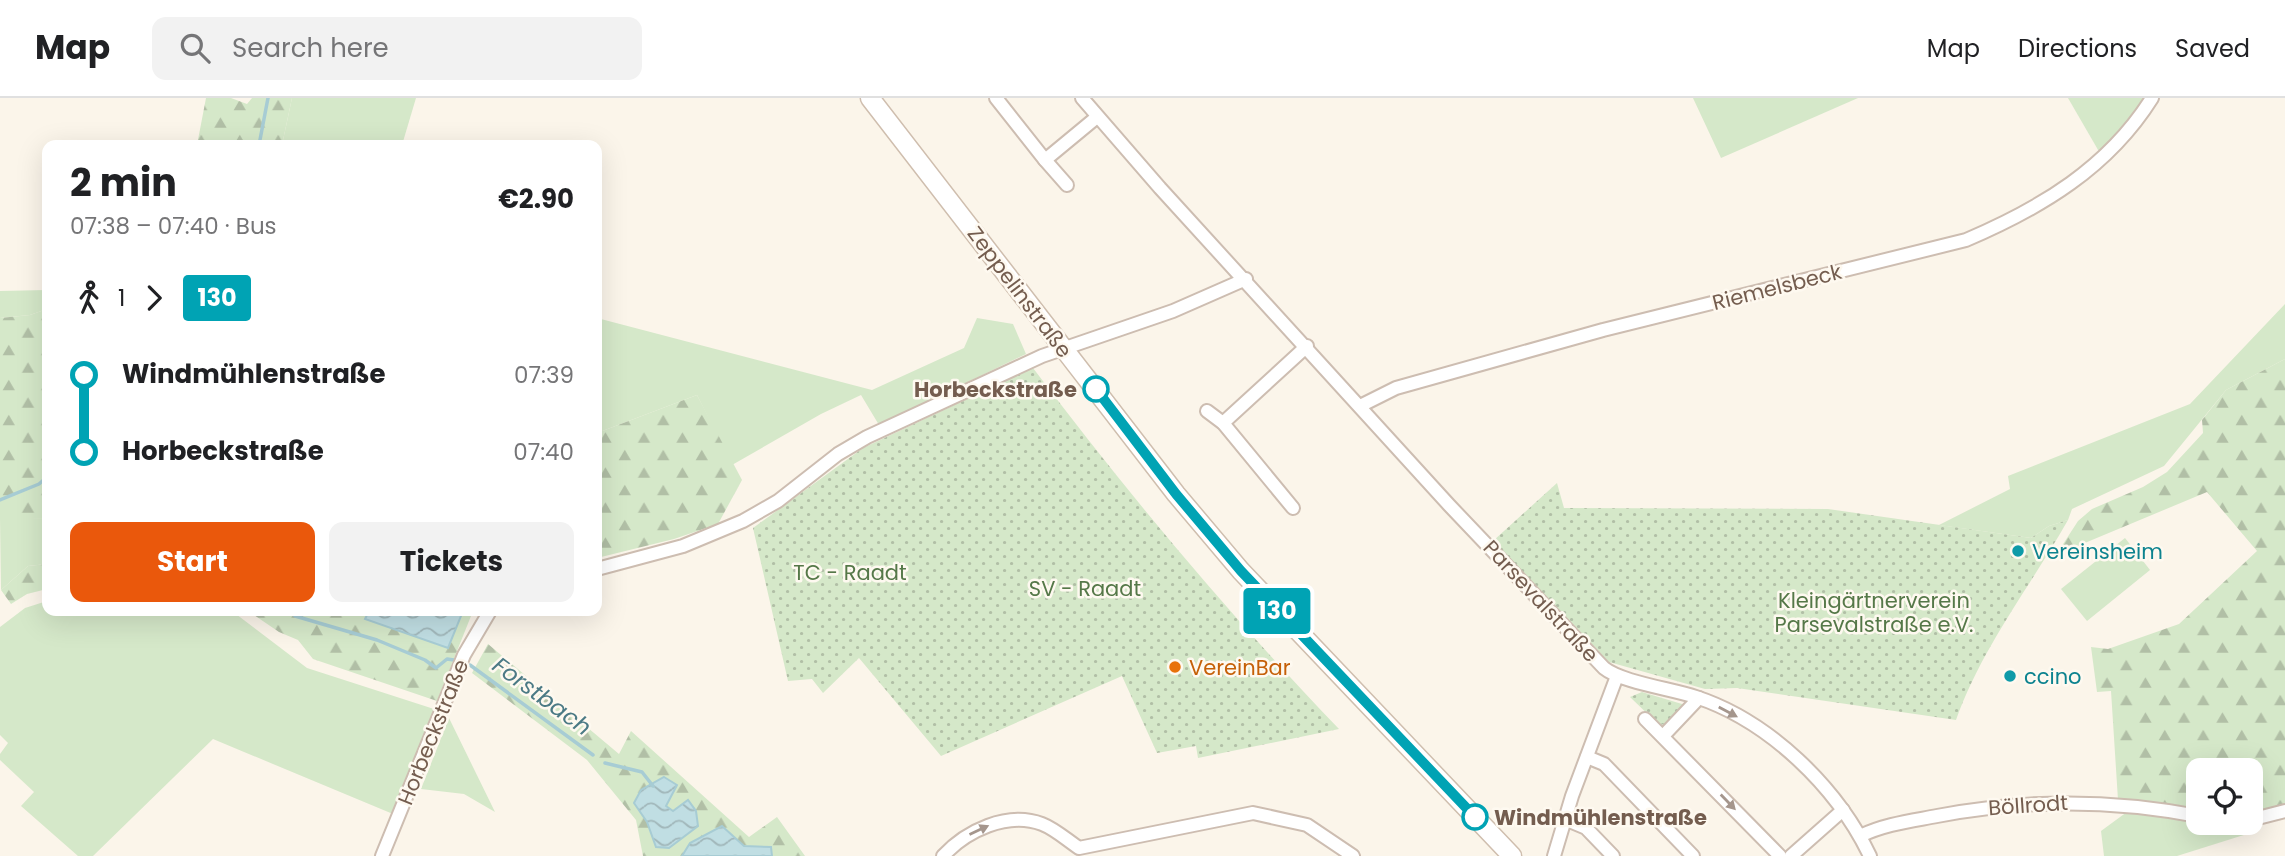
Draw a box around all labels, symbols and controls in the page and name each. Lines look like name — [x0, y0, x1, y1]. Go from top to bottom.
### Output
search box — [152, 17, 642, 80]
text: Map — [35, 24, 110, 71]
icon: search — [176, 29, 214, 67]
text: Search here — [232, 30, 389, 66]
text: Map — [1927, 32, 1980, 65]
text: Directions — [2018, 32, 2137, 65]
text: Saved — [2175, 32, 2250, 65]
text: 2 min — [70, 156, 177, 209]
text: €2.90 — [498, 181, 574, 217]
text: 07:38 – 07:40 · Bus — [70, 210, 277, 242]
street label: Zeppelinstraße — [961, 220, 1079, 364]
street label: Riemelsbeck — [1709, 257, 1845, 317]
icon: walk — [70, 279, 108, 317]
icon: forward — [135, 279, 173, 317]
text: 130 — [197, 281, 237, 314]
text: 1 — [118, 282, 125, 314]
text: Windmühlenstraße — [122, 356, 386, 392]
text: 07:39 — [514, 359, 574, 391]
place label: Horbeckstraße — [914, 375, 1077, 404]
marker: Horbeckstraße — [1083, 376, 1109, 402]
text: Horbeckstraße — [122, 433, 324, 469]
text: 07:40 — [513, 436, 574, 468]
button: Start — [70, 522, 315, 602]
button: Tickets — [329, 522, 574, 602]
street label: Parsevalstraße — [1477, 534, 1605, 668]
place label: Vereinsheim — [2032, 537, 2163, 566]
marker: Vereinsheim — [2010, 543, 2026, 559]
park label: TC - Raadt — [793, 558, 907, 587]
park label: SV - Raadt — [1029, 574, 1141, 603]
park label: Kleingärtnerverein Parsevalstraße e.V. — [1775, 586, 1973, 639]
line badge: 130 — [1237, 588, 1317, 634]
text: 130 — [1257, 594, 1297, 627]
water label: Forstbach — [486, 649, 598, 743]
place label: VereinBar — [1189, 653, 1291, 682]
street label: Horbeckstraße — [391, 655, 475, 809]
marker: VereinBar — [1167, 659, 1183, 675]
place label: ccino — [2024, 662, 2082, 691]
marker: ccino — [2002, 668, 2018, 684]
one-way arrow — [1718, 706, 1738, 717]
map controls — [2186, 758, 2263, 835]
button: locate — [2186, 758, 2263, 835]
street label: Böllrodt — [1987, 788, 2069, 822]
one-way arrow — [1720, 793, 1736, 811]
place label: Windmühlenstraße — [1494, 803, 1707, 832]
marker: Windmühlenstraße — [1462, 804, 1488, 830]
one-way arrow — [969, 825, 989, 836]

